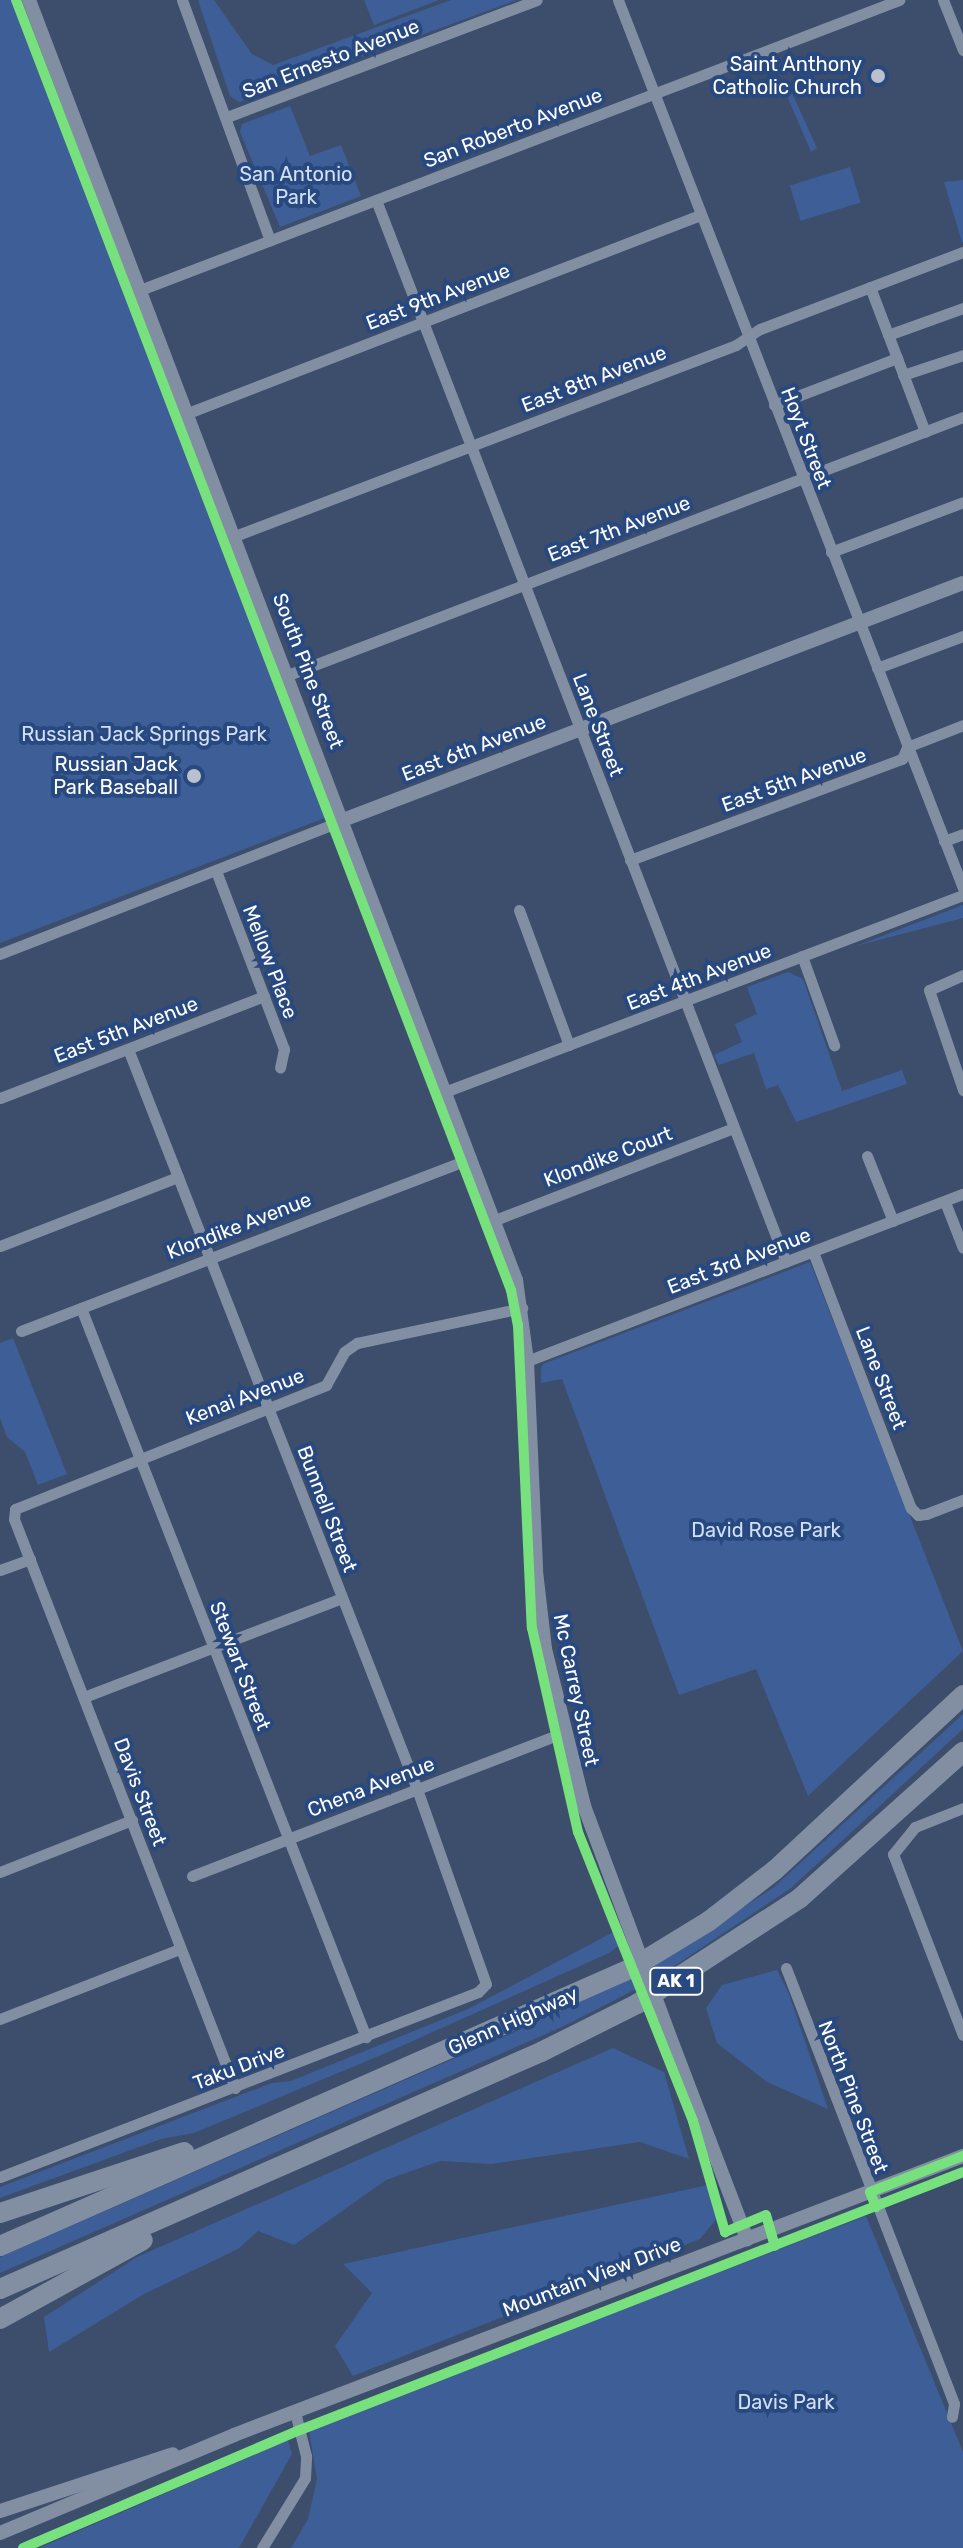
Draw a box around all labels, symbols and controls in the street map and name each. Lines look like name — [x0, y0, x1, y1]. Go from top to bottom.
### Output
street label: San Ernesto Avenue — [239, 14, 423, 104]
place label: Saint Anthony Catholic Church — [712, 52, 862, 99]
marker: Saint Anthony Catholic Church — [869, 67, 887, 85]
street label: San Roberto Avenue — [420, 83, 606, 173]
park label: San Antonio Park — [239, 163, 353, 210]
street label: East 9th Avenue — [362, 258, 514, 336]
street label: East 8th Avenue — [518, 340, 670, 418]
street label: Hoyt Street — [776, 384, 836, 492]
street label: East 7th Avenue — [544, 491, 694, 567]
street label: South Pine Street — [267, 590, 349, 752]
street label: Lane Street — [567, 670, 629, 780]
street label: East 6th Avenue — [398, 709, 550, 787]
park label: Russian Jack Springs Park — [21, 722, 267, 746]
street label: East 5th Avenue — [718, 743, 870, 817]
place label: Russian Jack Park Baseball — [53, 752, 178, 799]
marker: Russian Jack Park Baseball — [185, 767, 203, 785]
street label: Mellow Place — [237, 902, 303, 1022]
street label: East 4th Avenue — [623, 938, 775, 1016]
street label: East 5th Avenue — [50, 991, 202, 1069]
street label: Klondike Court — [540, 1122, 676, 1192]
street label: Klondike Avenue — [163, 1187, 315, 1265]
street label: East 3rd Avenue — [664, 1223, 814, 1299]
street label: Lane Street — [850, 1323, 912, 1433]
street label: Kenai Avenue — [182, 1363, 308, 1431]
street label: Bunnell Street — [292, 1442, 362, 1576]
park label: David Rose Park — [691, 1518, 841, 1542]
street label: Stewart Street — [204, 1598, 276, 1734]
street label: Mc Carrey Street — [548, 1611, 604, 1769]
street label: Davis Street — [108, 1735, 172, 1849]
street label: Chena Avenue — [304, 1752, 438, 1822]
road number: AK 1 — [648, 1967, 704, 1995]
street label: Glenn Highway — [444, 1982, 582, 2060]
street label: North Pine Street — [813, 2017, 893, 2177]
street label: Taku Drive — [190, 2039, 288, 2095]
street label: Mountain View Drive — [499, 2232, 685, 2322]
park label: Davis Park — [737, 2390, 835, 2414]

